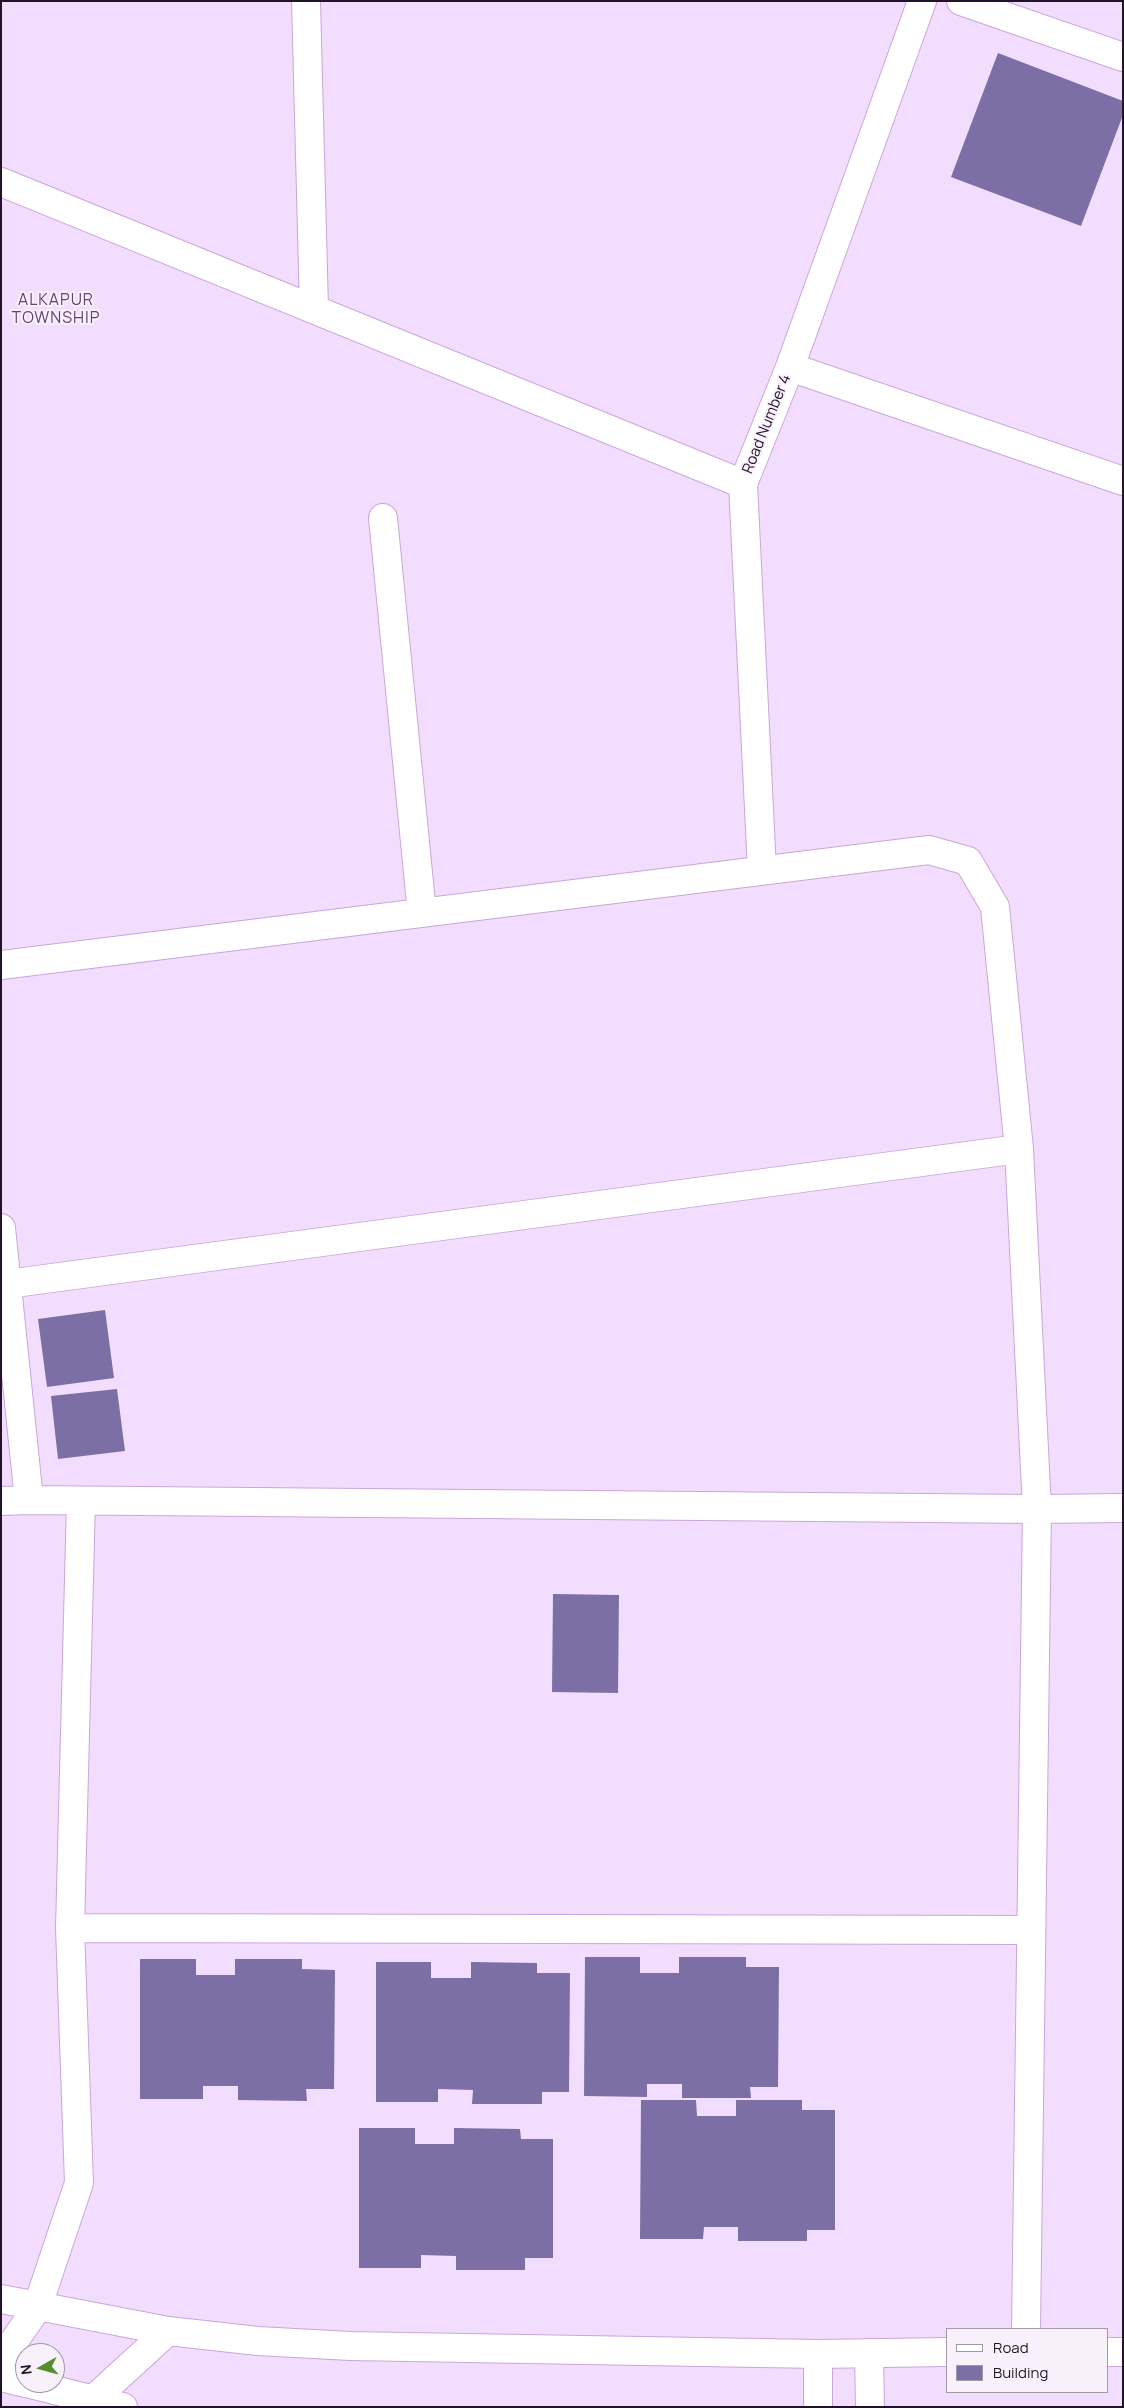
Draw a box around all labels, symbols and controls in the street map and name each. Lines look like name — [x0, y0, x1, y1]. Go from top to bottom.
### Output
district label: ALKAPUR TOWNSHIP — [11, 291, 101, 329]
street label: Road Number 4 — [739, 372, 795, 476]
legend — [946, 2328, 1109, 2393]
text: Road — [993, 2337, 1029, 2358]
north arrow — [15, 2343, 65, 2393]
text: Building — [993, 2362, 1048, 2383]
text: N — [16, 2364, 36, 2376]

